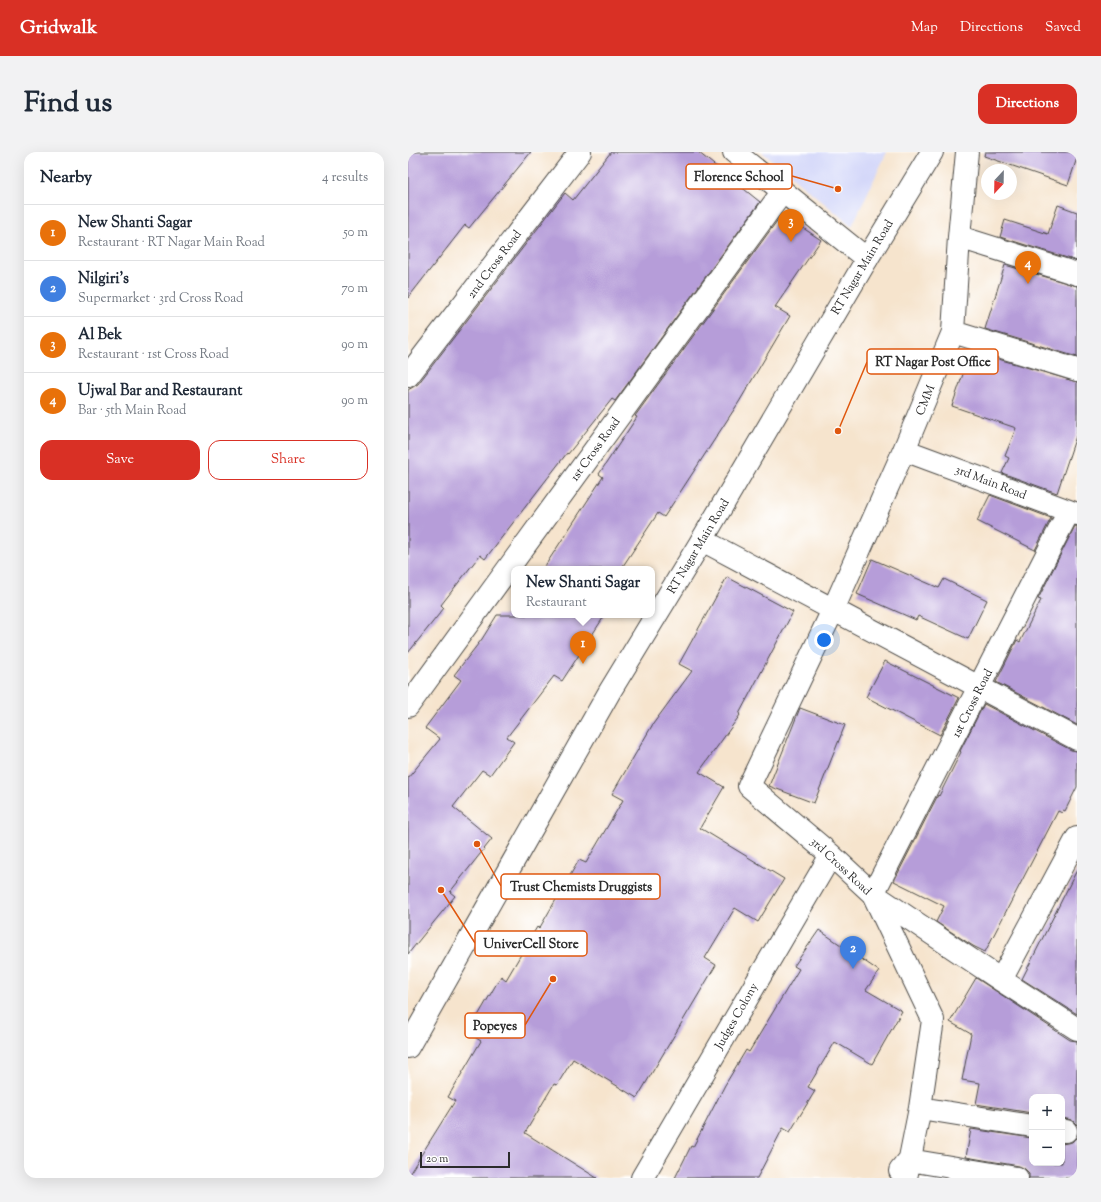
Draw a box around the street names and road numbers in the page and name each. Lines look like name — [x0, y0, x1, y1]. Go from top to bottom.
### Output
street label: RT Nagar Main Road — [827, 216, 899, 319]
street label: 2nd Cross Road — [463, 226, 527, 303]
street label: CMM — [912, 382, 940, 418]
street label: 1st Cross Road — [566, 414, 625, 485]
street label: 3rd Main Road — [952, 461, 1029, 505]
street label: RT Nagar Main Road — [663, 495, 735, 598]
street label: 1st Cross Road — [948, 666, 998, 741]
street label: 3rd Cross Road — [806, 834, 875, 900]
street label: Judges Colony — [710, 980, 763, 1054]

